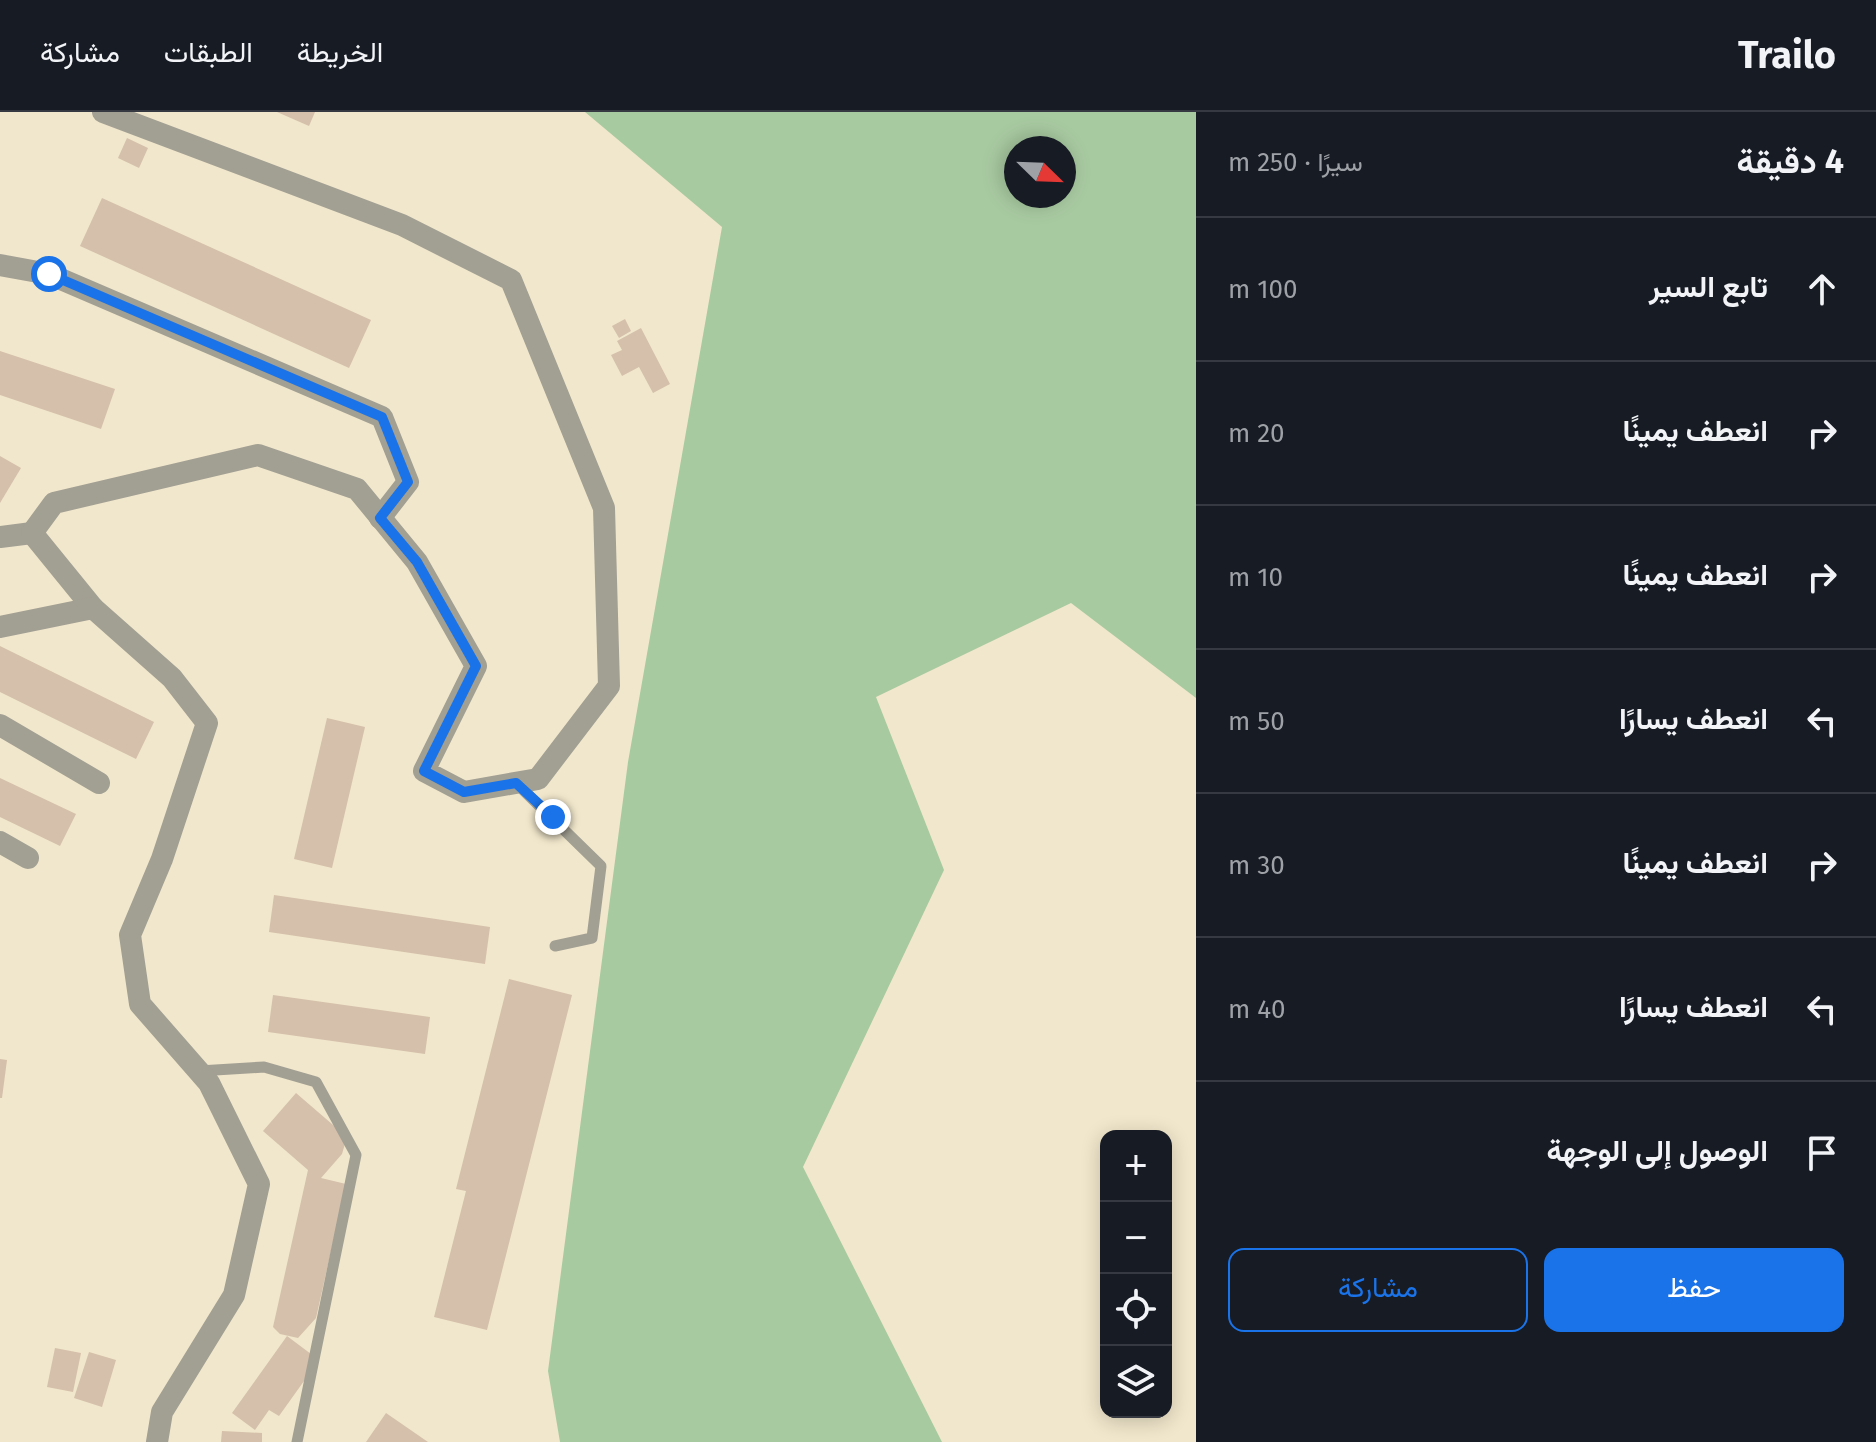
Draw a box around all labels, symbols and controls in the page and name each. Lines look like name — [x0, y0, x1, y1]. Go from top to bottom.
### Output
text: Trailo — [1738, 32, 1836, 78]
text: مشاركة — [40, 36, 120, 69]
text: الطبقات — [164, 36, 253, 69]
text: الخريطة — [297, 36, 383, 69]
north arrow — [1004, 136, 1076, 208]
text: 4 دقيقة — [1737, 141, 1844, 182]
text: سيرًا · 250 m — [1228, 147, 1363, 178]
route start — [31, 256, 67, 292]
icon: ahead — [1800, 267, 1844, 311]
text: تابع السير — [1649, 269, 1768, 305]
text: 100 m — [1228, 274, 1297, 305]
icon: right — [1800, 411, 1844, 455]
text: انعطف يمينًا — [1623, 413, 1768, 449]
text: 20 m — [1228, 418, 1285, 449]
icon: right — [1800, 555, 1844, 599]
text: انعطف يمينًا — [1623, 557, 1768, 593]
text: 10 m — [1228, 562, 1283, 593]
icon: left — [1800, 699, 1844, 743]
text: انعطف يسارًا — [1619, 701, 1768, 737]
text: 50 m — [1228, 706, 1285, 737]
route end — [535, 799, 571, 835]
icon: right — [1800, 843, 1844, 887]
text: انعطف يمينًا — [1623, 845, 1768, 881]
text: 30 m — [1228, 850, 1285, 881]
icon: left — [1800, 987, 1844, 1031]
text: انعطف يسارًا — [1619, 989, 1768, 1025]
text: 40 m — [1228, 994, 1286, 1025]
map controls — [1100, 1130, 1172, 1418]
button: + — [1100, 1130, 1172, 1202]
icon: arrive — [1800, 1131, 1844, 1175]
text: الوصول إلى الوجهة — [1546, 1133, 1768, 1169]
button: − — [1100, 1202, 1172, 1274]
button: مشاركة — [1228, 1248, 1528, 1332]
button: حفظ — [1544, 1248, 1844, 1332]
button: locate — [1100, 1274, 1172, 1346]
button: layers — [1100, 1346, 1172, 1418]

